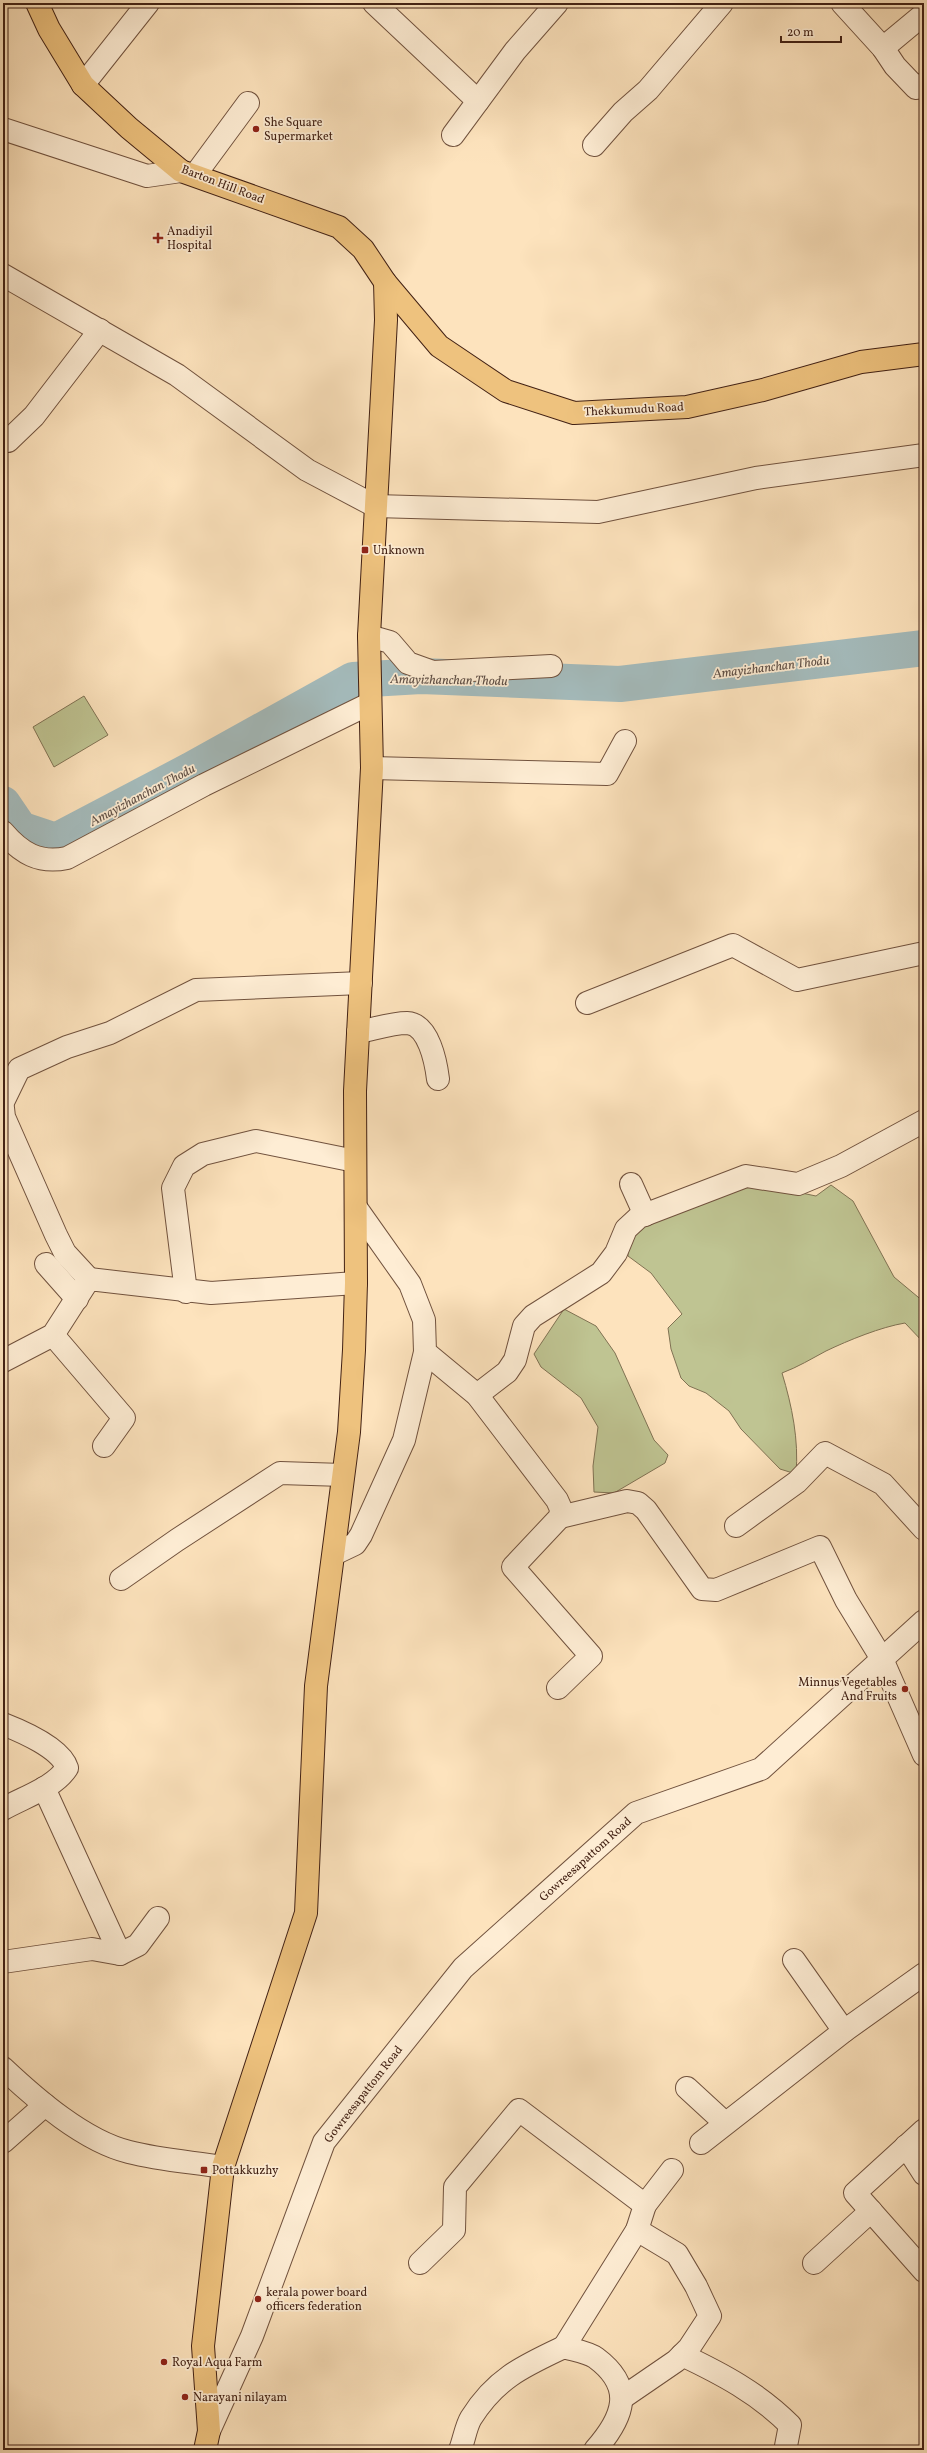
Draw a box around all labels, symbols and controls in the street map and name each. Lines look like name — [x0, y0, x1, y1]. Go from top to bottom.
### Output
scale bar — [781, 18, 841, 44]
text: 20 m — [787, 25, 814, 41]
place label: She Square Supermarket — [264, 115, 333, 145]
marker: She Square Supermarket — [251, 124, 261, 134]
street label: Barton Hill Road — [179, 162, 267, 208]
place label: Anadiyil Hospital — [167, 224, 213, 254]
marker: Anadiyil Hospital — [152, 232, 164, 244]
street label: Thekkumudu Road — [584, 399, 685, 421]
place label: Unknown — [373, 543, 425, 559]
marker: Unknown — [360, 545, 370, 555]
water label: Amayizhanchan Thodu — [711, 652, 831, 684]
water label: Amayizhanchan Thodu — [389, 671, 508, 691]
water label: Amayizhanchan Thodu — [86, 760, 199, 832]
place label: Minnus Vegetables And Fruits — [798, 1675, 897, 1705]
marker: Minnus Vegetables And Fruits — [900, 1684, 910, 1694]
street label: Gowreesapattom Road — [536, 1814, 635, 1906]
street label: Gowreesapattom Road — [321, 2043, 407, 2147]
place label: Pottakkuzhy — [212, 2163, 279, 2179]
marker: Pottakkuzhy — [199, 2165, 209, 2175]
place label: kerala power board officers federation — [266, 2285, 367, 2315]
marker: kerala power board officers federation — [253, 2294, 263, 2304]
place label: Royal Aqua Farm — [172, 2355, 263, 2371]
marker: Royal Aqua Farm — [159, 2357, 169, 2367]
place label: Narayani nilayam — [193, 2390, 288, 2406]
marker: Narayani nilayam — [180, 2392, 190, 2402]

